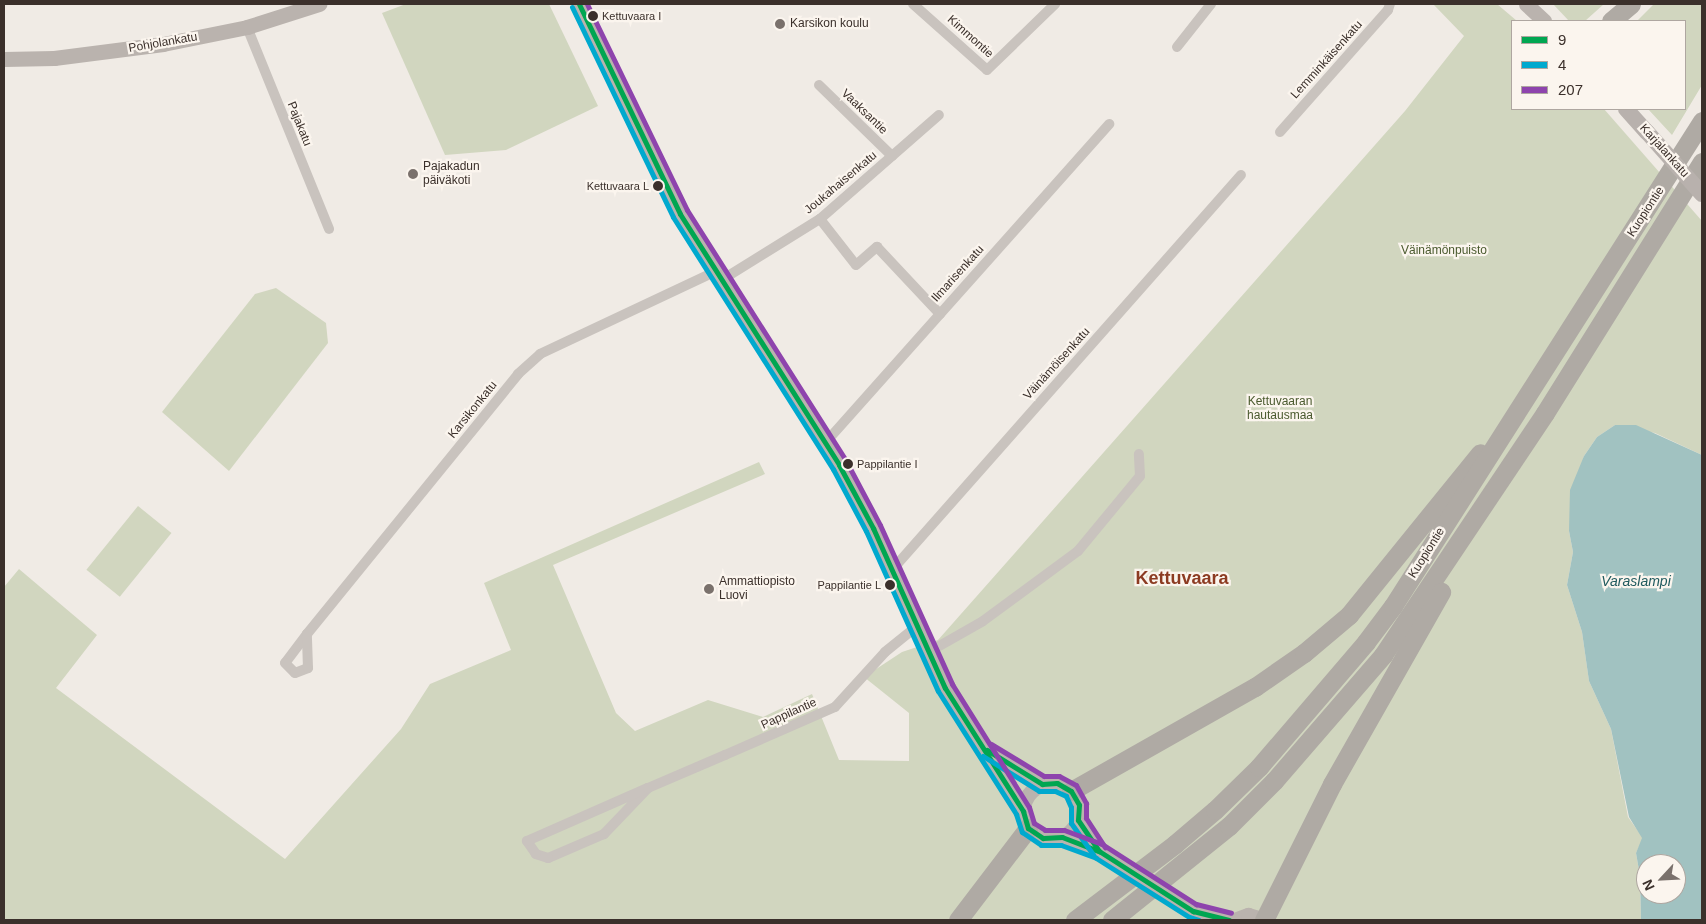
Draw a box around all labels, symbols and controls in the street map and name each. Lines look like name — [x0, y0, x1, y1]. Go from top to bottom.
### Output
place label: Kettuvaara I — [602, 9, 661, 23]
marker: Kettuvaara I — [588, 11, 598, 21]
street label: Kimmontie — [944, 13, 996, 61]
place label: Karsikon koulu — [790, 17, 869, 31]
marker: Karsikon koulu — [774, 18, 786, 30]
street label: Lemminkäisenkatu — [1288, 18, 1366, 102]
legend — [1511, 20, 1686, 110]
street label: Pohjolankatu — [128, 30, 198, 56]
text: 9 — [1558, 31, 1566, 48]
text: 4 — [1558, 56, 1566, 73]
text: 207 — [1558, 81, 1583, 98]
street label: Vaaksantie — [838, 87, 890, 137]
street label: Pajakatu — [284, 100, 314, 148]
street label: Karjalankatu — [1636, 121, 1692, 181]
street label: Joukahaisenkatu — [802, 149, 880, 217]
place label: Pajakadun päiväkoti — [423, 160, 480, 188]
marker: Pajakadun päiväkoti — [407, 168, 419, 180]
place label: Kettuvaara L — [587, 179, 649, 193]
marker: Kettuvaara L — [653, 181, 663, 191]
street label: Kuopiontie — [1625, 184, 1667, 240]
street label: Ilmarisenkatu — [929, 243, 987, 305]
park label: Väinämönpuisto — [1401, 244, 1487, 258]
street label: Väinämöisenkatu — [1021, 325, 1093, 403]
street label: Karsikonkatu — [446, 379, 500, 441]
park label: Kettuvaaran hautausmaa — [1247, 395, 1313, 423]
place label: Pappilantie I — [857, 457, 918, 471]
marker: Pappilantie I — [843, 459, 853, 469]
street label: Kuopiontie — [1406, 525, 1448, 581]
district label: Kettuvaara — [1135, 567, 1229, 589]
water label: Varaslampi — [1601, 573, 1671, 589]
place label: Ammattiopisto Luovi — [719, 575, 795, 603]
place label: Pappilantie L — [817, 578, 881, 592]
marker: Pappilantie L — [885, 580, 895, 590]
marker: Ammattiopisto Luovi — [703, 583, 715, 595]
street label: Pappilantie — [759, 695, 819, 733]
north arrow — [1636, 854, 1686, 904]
text: N — [1639, 877, 1658, 893]

